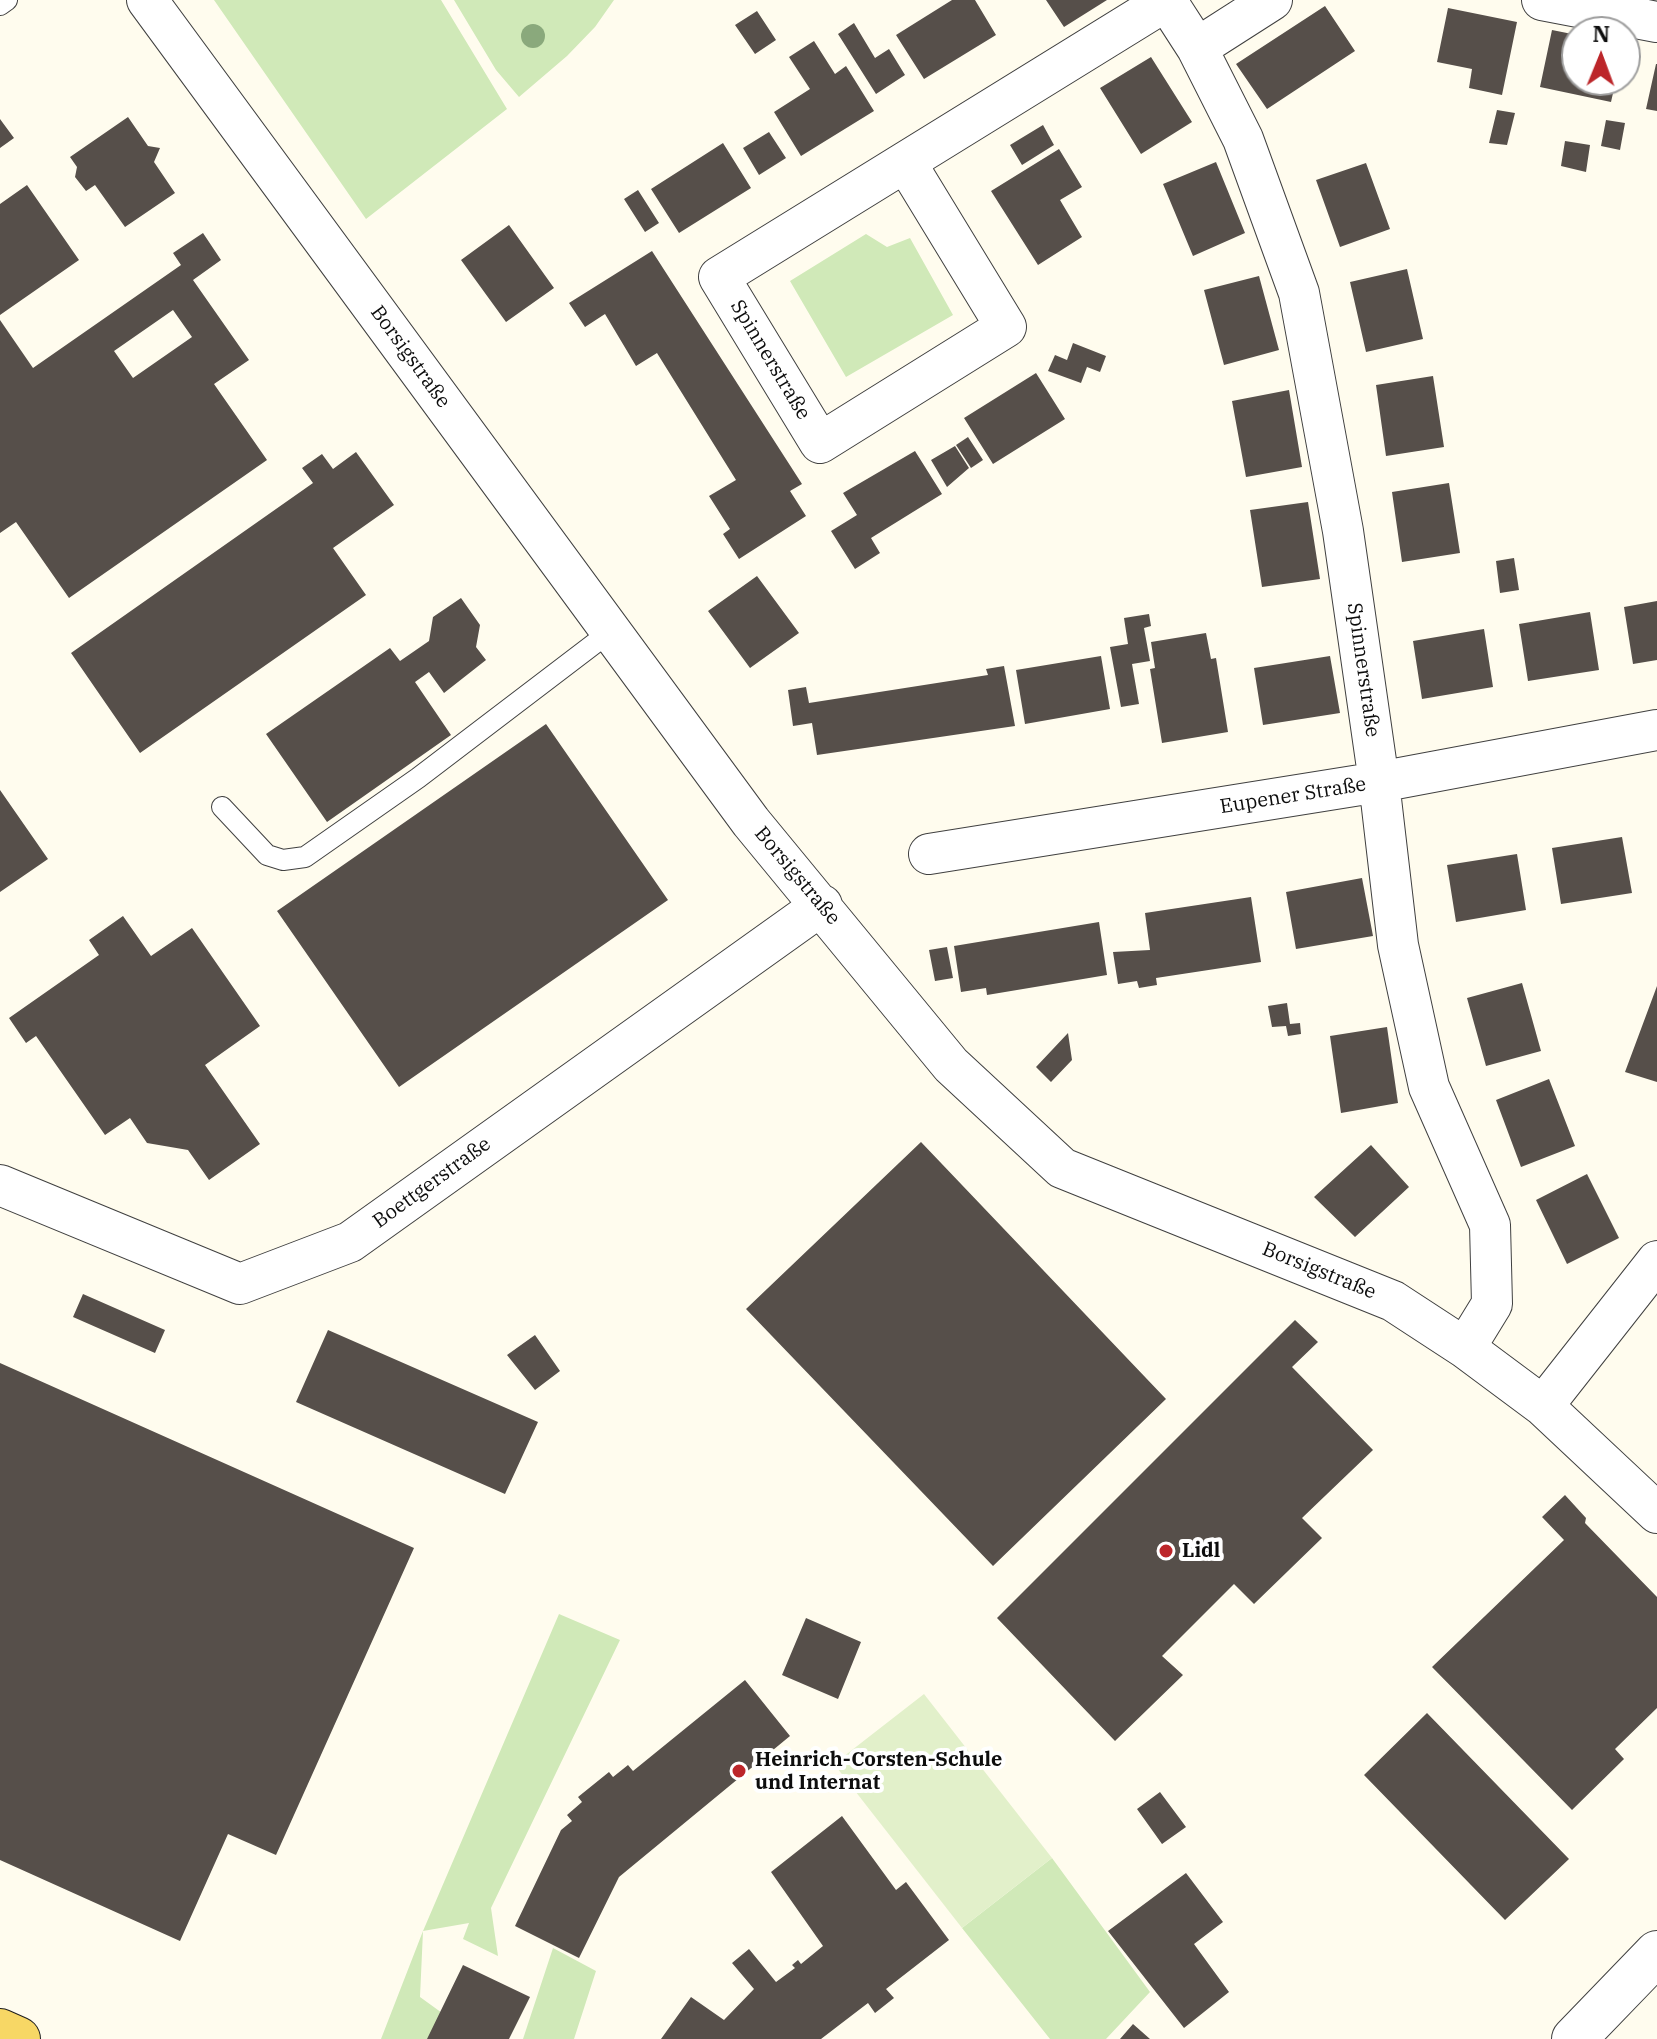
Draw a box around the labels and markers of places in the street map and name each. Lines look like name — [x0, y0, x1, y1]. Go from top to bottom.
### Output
place label: Lidl — [1182, 1539, 1220, 1563]
marker: Lidl — [1157, 1542, 1175, 1560]
place label: Heinrich-Corsten-Schule und Internat — [755, 1748, 1002, 1795]
marker: Heinrich-Corsten-Schule und Internat — [730, 1762, 748, 1780]

